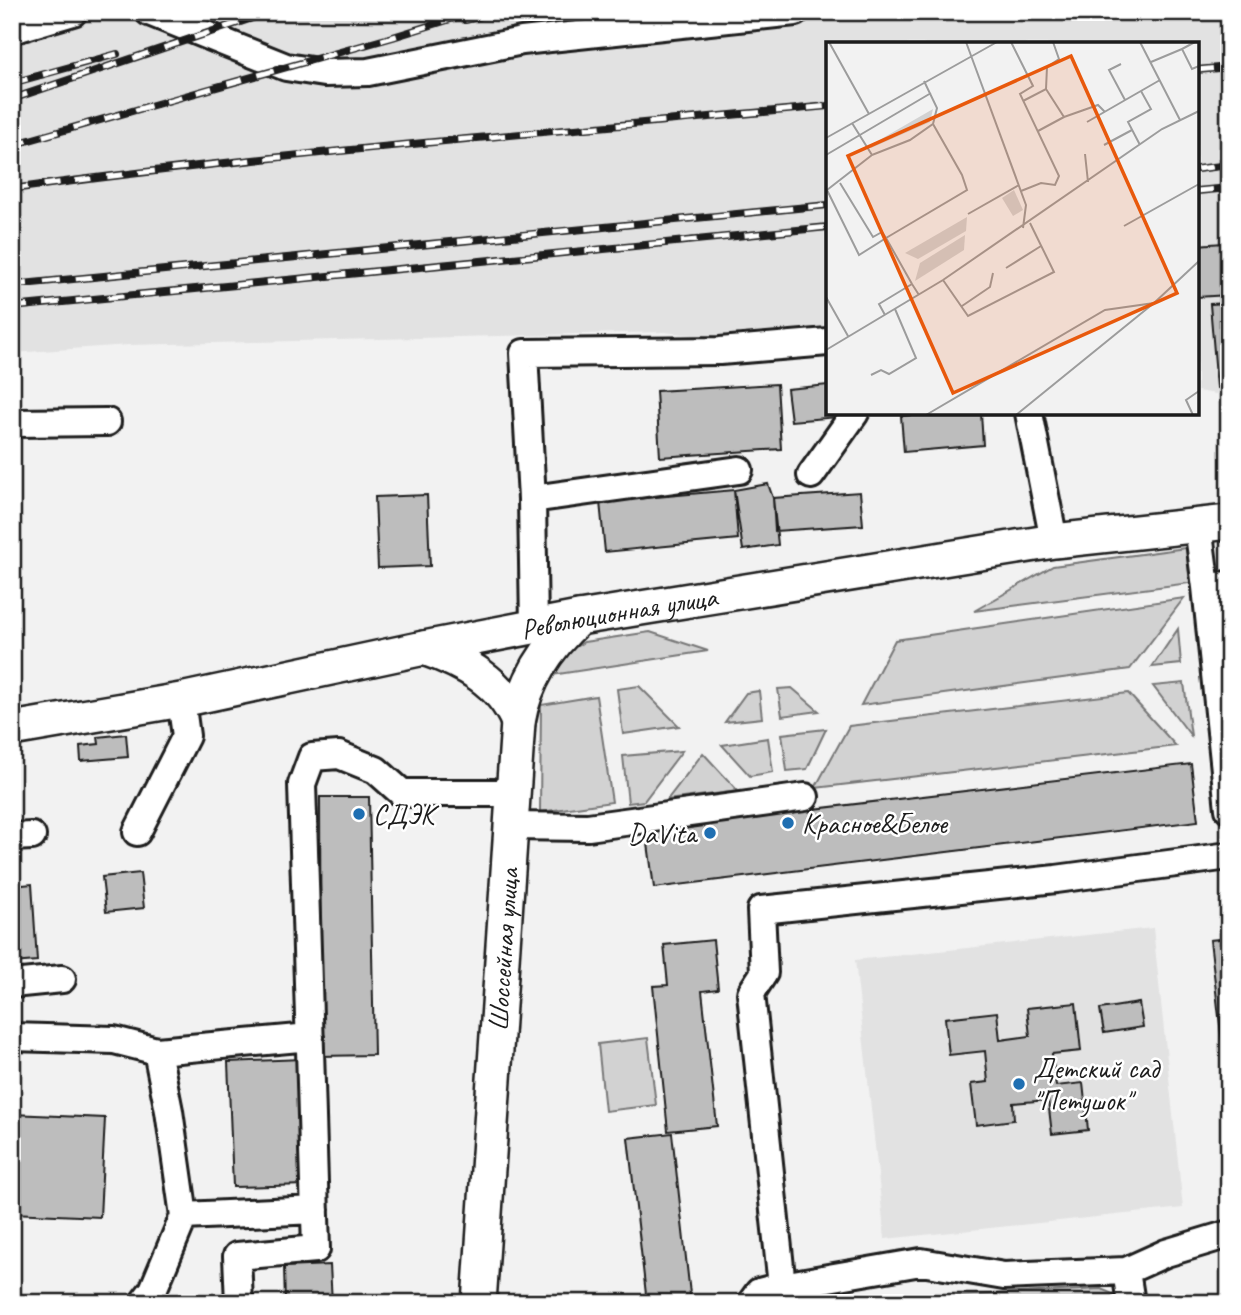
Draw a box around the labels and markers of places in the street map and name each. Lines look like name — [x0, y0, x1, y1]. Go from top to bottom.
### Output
place label: СДЭК — [373, 797, 440, 832]
marker: СДЭК — [351, 806, 367, 822]
place label: Красное&Белое — [802, 806, 949, 841]
marker: Красное&Белое — [780, 815, 796, 831]
place label: DaVita — [628, 816, 699, 851]
marker: DaVita — [702, 825, 718, 841]
place label: Детский сад "Петушок" — [1033, 1051, 1162, 1118]
marker: Детский сад "Петушок" — [1011, 1076, 1027, 1092]

